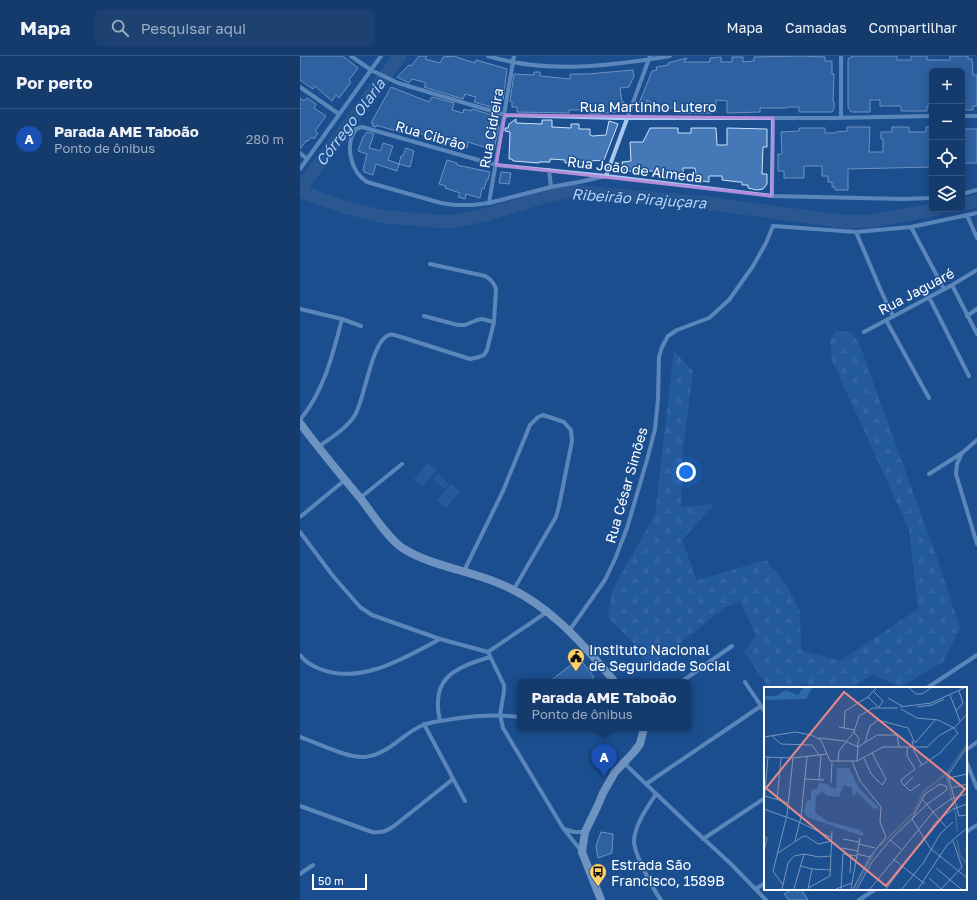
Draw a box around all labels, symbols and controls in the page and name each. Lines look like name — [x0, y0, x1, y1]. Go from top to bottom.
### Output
search box — [95, 10, 375, 46]
text: Mapa — [20, 16, 71, 39]
icon: search — [109, 17, 131, 39]
text: Pesquisar aqui — [141, 19, 246, 37]
text: Mapa — [726, 19, 763, 36]
text: Camadas — [785, 19, 847, 36]
text: Compartilhar — [869, 19, 957, 36]
map controls — [929, 68, 965, 212]
button: + — [929, 68, 965, 104]
text: Por perto — [16, 72, 93, 93]
water label: Córrego Olaria — [311, 75, 390, 170]
street label: Rua Cidreira — [476, 86, 506, 170]
street label: Rua Martinho Lutero — [580, 98, 716, 115]
button: − — [929, 104, 965, 140]
street label: Rua Cibrão — [394, 117, 468, 153]
text: Parada AME Taboão — [54, 122, 199, 140]
text: A — [24, 131, 34, 147]
text: 280 m — [246, 131, 284, 147]
text: Ponto de ônibus — [54, 140, 155, 156]
button: locate — [929, 140, 965, 176]
street label: Rua João de Almeda — [566, 152, 704, 186]
button: layers — [929, 176, 965, 212]
water label: Ribeirão Pirajuçara — [571, 184, 708, 213]
street label: Rua Jaguaré — [875, 264, 957, 318]
street label: Rua César Simões — [601, 425, 651, 545]
your location — [676, 462, 696, 482]
place label: Instituto Nacional de Seguridade Social — [589, 641, 730, 674]
public building icon: Instituto Nacional de Seguridade Social — [566, 647, 586, 672]
popup — [517, 679, 691, 731]
inset map — [764, 687, 967, 890]
text: Parada AME Taboão — [532, 688, 676, 706]
text: Ponto de ônibus — [532, 706, 633, 722]
pin: A — [591, 744, 617, 777]
place label: Estrada São Francisco, 1589B — [611, 856, 725, 889]
bus stop icon: Estrada São Francisco, 1589B — [588, 862, 608, 887]
scale bar — [312, 872, 367, 891]
text: 50 m — [318, 874, 344, 887]

